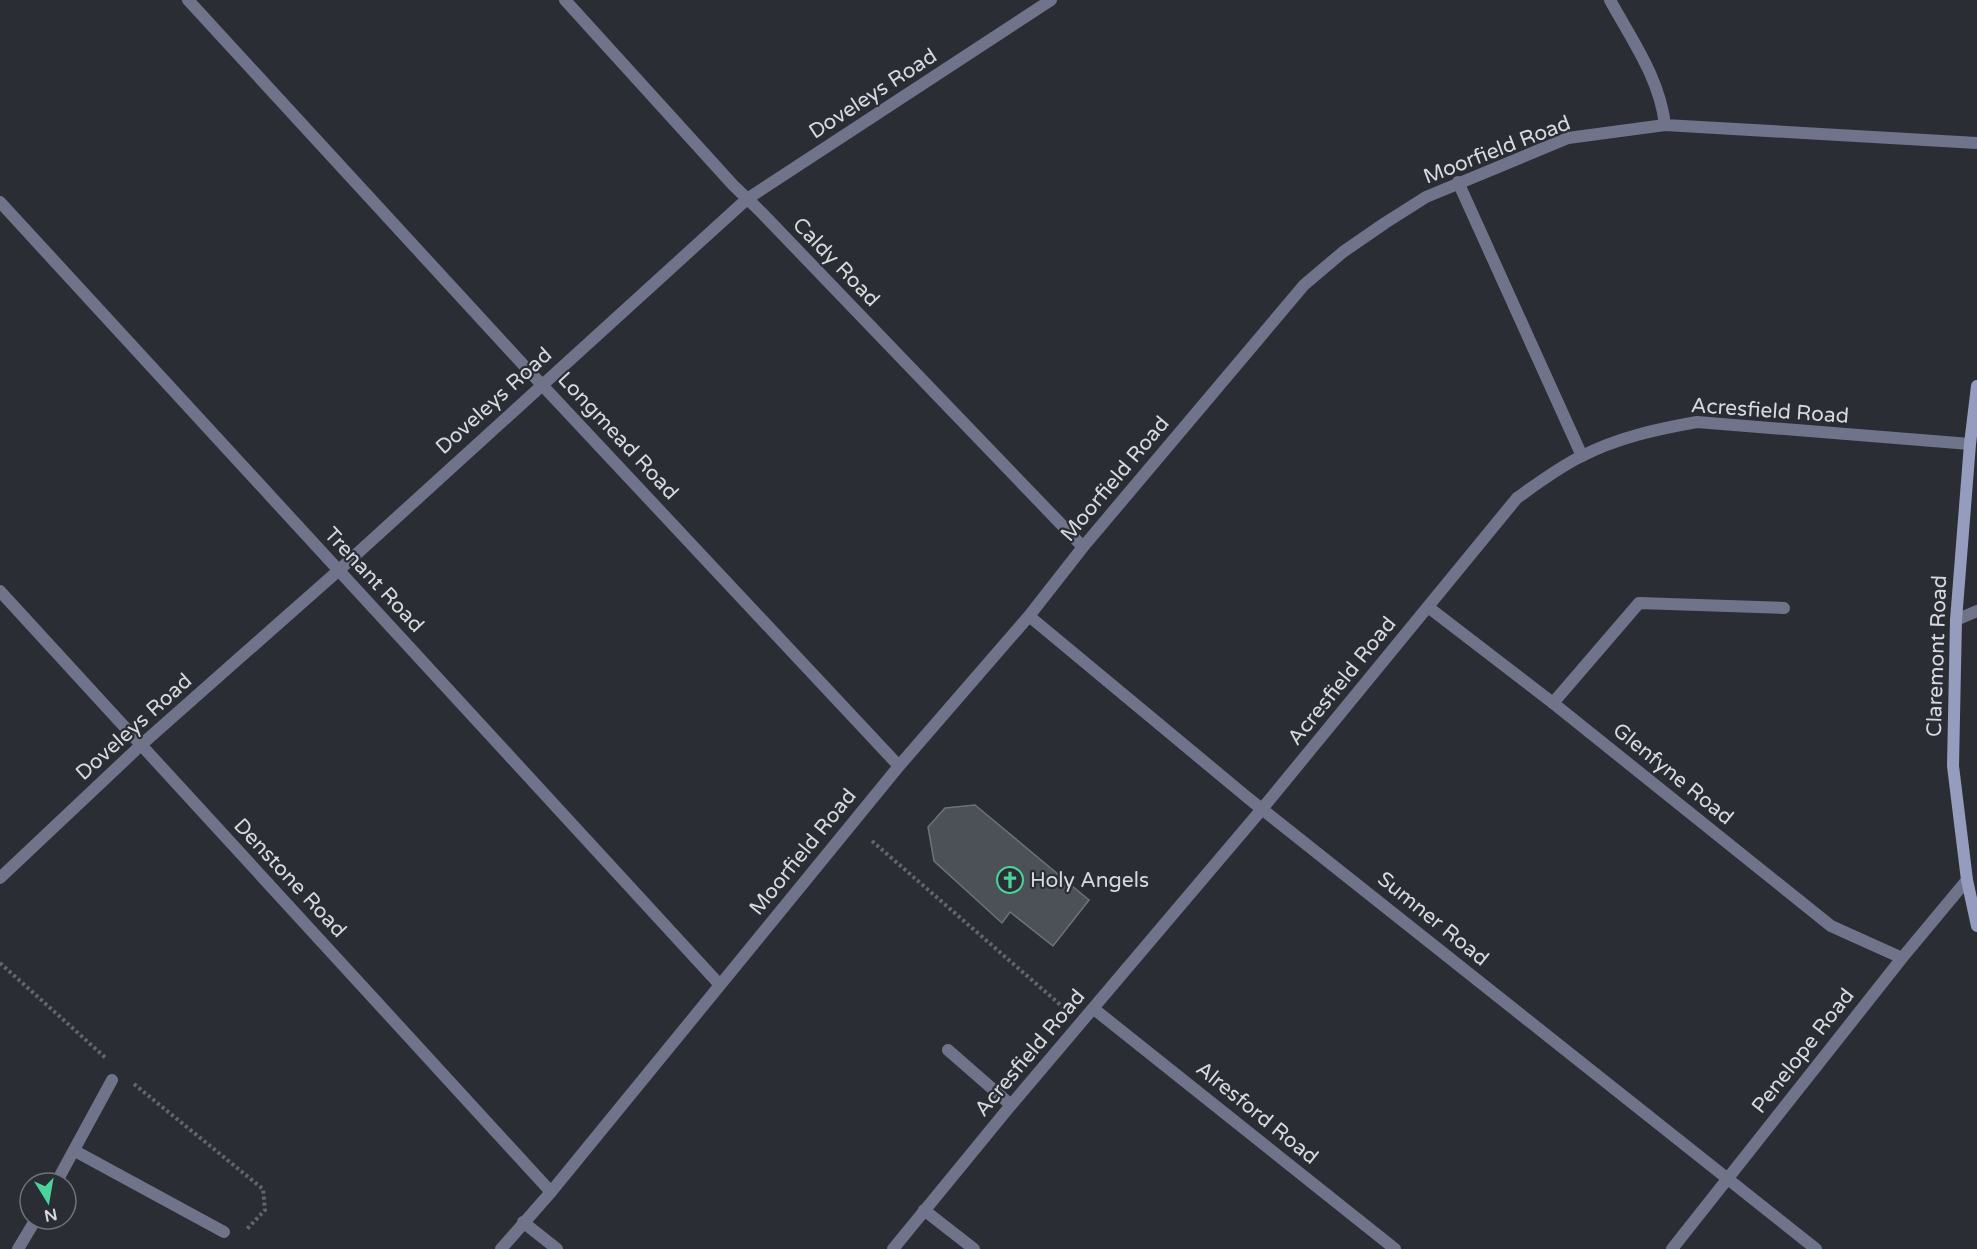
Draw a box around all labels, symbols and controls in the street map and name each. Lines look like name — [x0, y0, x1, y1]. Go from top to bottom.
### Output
street label: Doveleys Road — [804, 43, 942, 145]
street label: Moorfield Road — [1420, 110, 1574, 190]
street label: Caldy Road — [787, 212, 885, 312]
street label: Doveleys Road — [431, 342, 557, 460]
street label: Longmead Road — [552, 367, 684, 505]
street label: Acresfield Road — [1690, 393, 1850, 429]
street label: Moorfield Road — [1055, 411, 1175, 547]
street label: Trenant Road — [319, 522, 429, 638]
street label: Claremont Road — [1922, 575, 1952, 737]
street label: Acresfield Road — [1282, 612, 1402, 750]
street label: Doveleys Road — [71, 668, 197, 786]
street label: Glenfyne Road — [1608, 718, 1738, 830]
street label: Moorfield Road — [744, 784, 862, 920]
street label: Denstone Road — [228, 813, 352, 943]
church icon: Holy Angels — [995, 865, 1025, 895]
street label: Sumner Road — [1372, 867, 1494, 971]
place label: Holy Angels — [1030, 868, 1149, 893]
street label: Acresfield Road — [970, 984, 1090, 1122]
street label: Penelope Road — [1746, 984, 1860, 1118]
street label: Alresford Road — [1191, 1056, 1323, 1170]
north arrow — [18, 1171, 78, 1231]
text: N — [42, 1204, 59, 1226]

